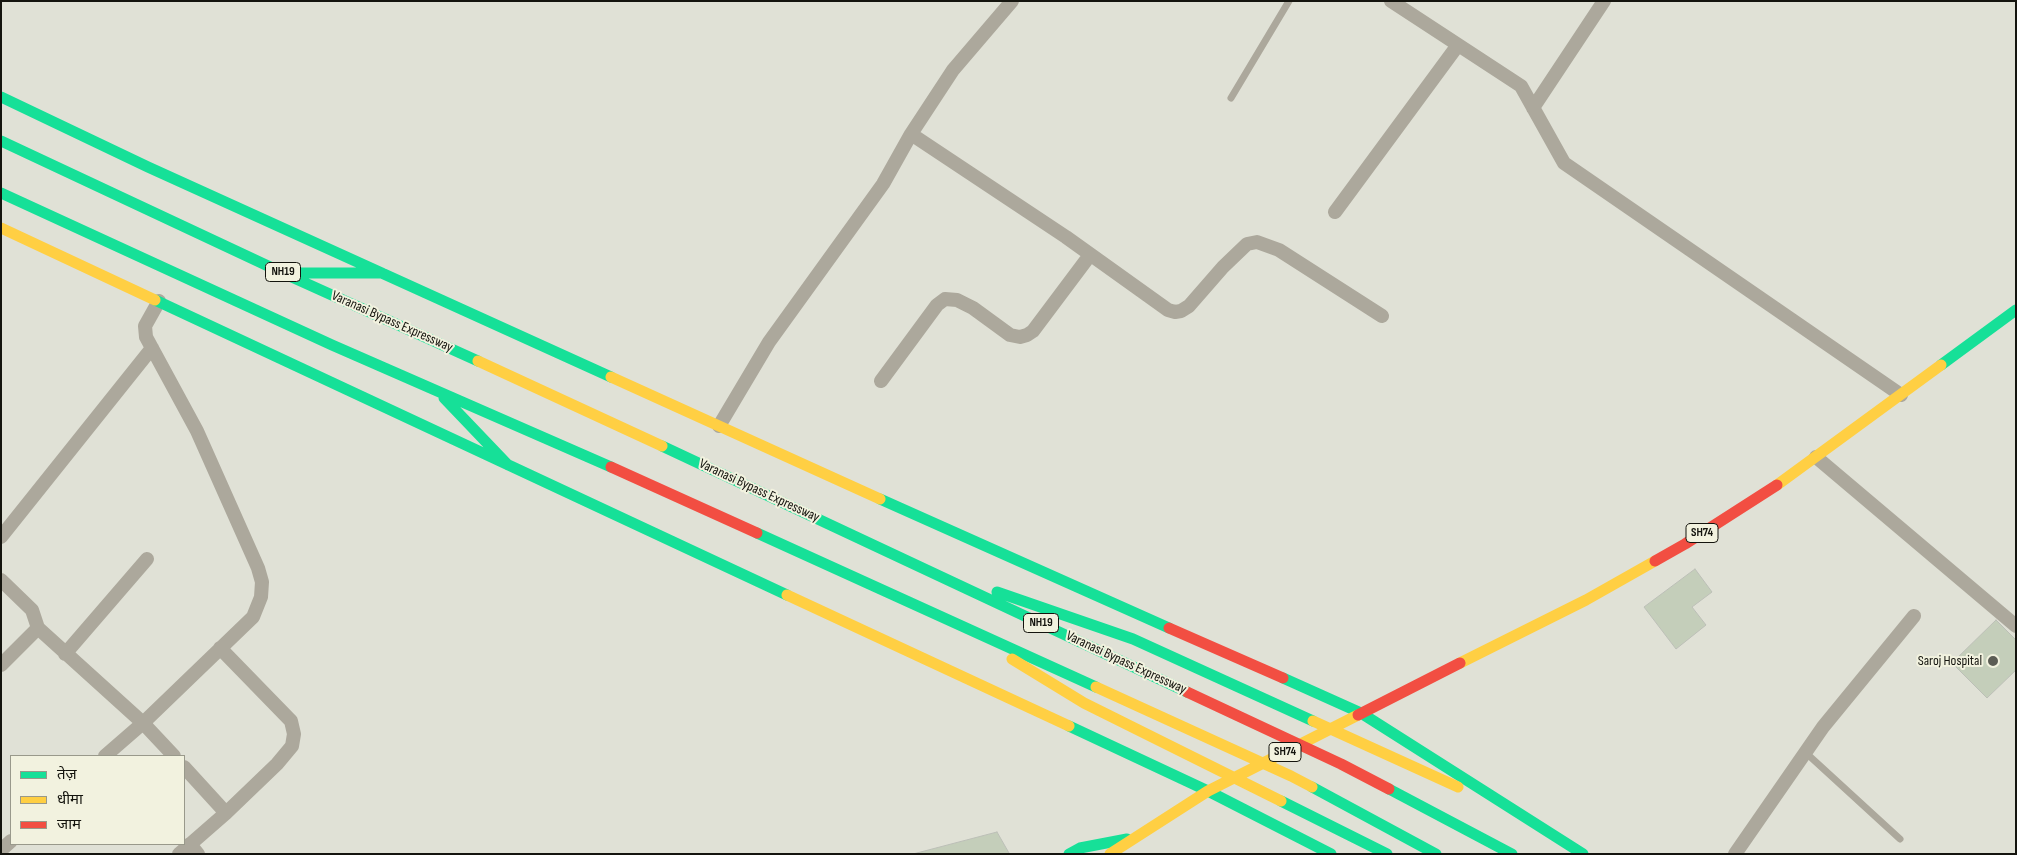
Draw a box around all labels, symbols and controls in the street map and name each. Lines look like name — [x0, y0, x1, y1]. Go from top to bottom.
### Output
road number: NH19 — [266, 262, 300, 282]
street label: Varanasi Bypass Expressway — [329, 288, 455, 356]
street label: Varanasi Bypass Expressway — [696, 456, 822, 526]
road number: SH74 — [1686, 524, 1718, 542]
road number: NH19 — [1024, 614, 1058, 632]
street label: Varanasi Bypass Expressway — [1063, 628, 1189, 698]
place label: Saroj Hospital — [1918, 653, 1982, 669]
marker: Saroj Hospital — [1986, 654, 2000, 668]
road number: SH74 — [1269, 742, 1301, 762]
legend — [10, 755, 185, 845]
text: तेज़ — [57, 765, 77, 784]
text: धीमा — [57, 790, 83, 809]
text: जाम — [57, 815, 81, 834]

